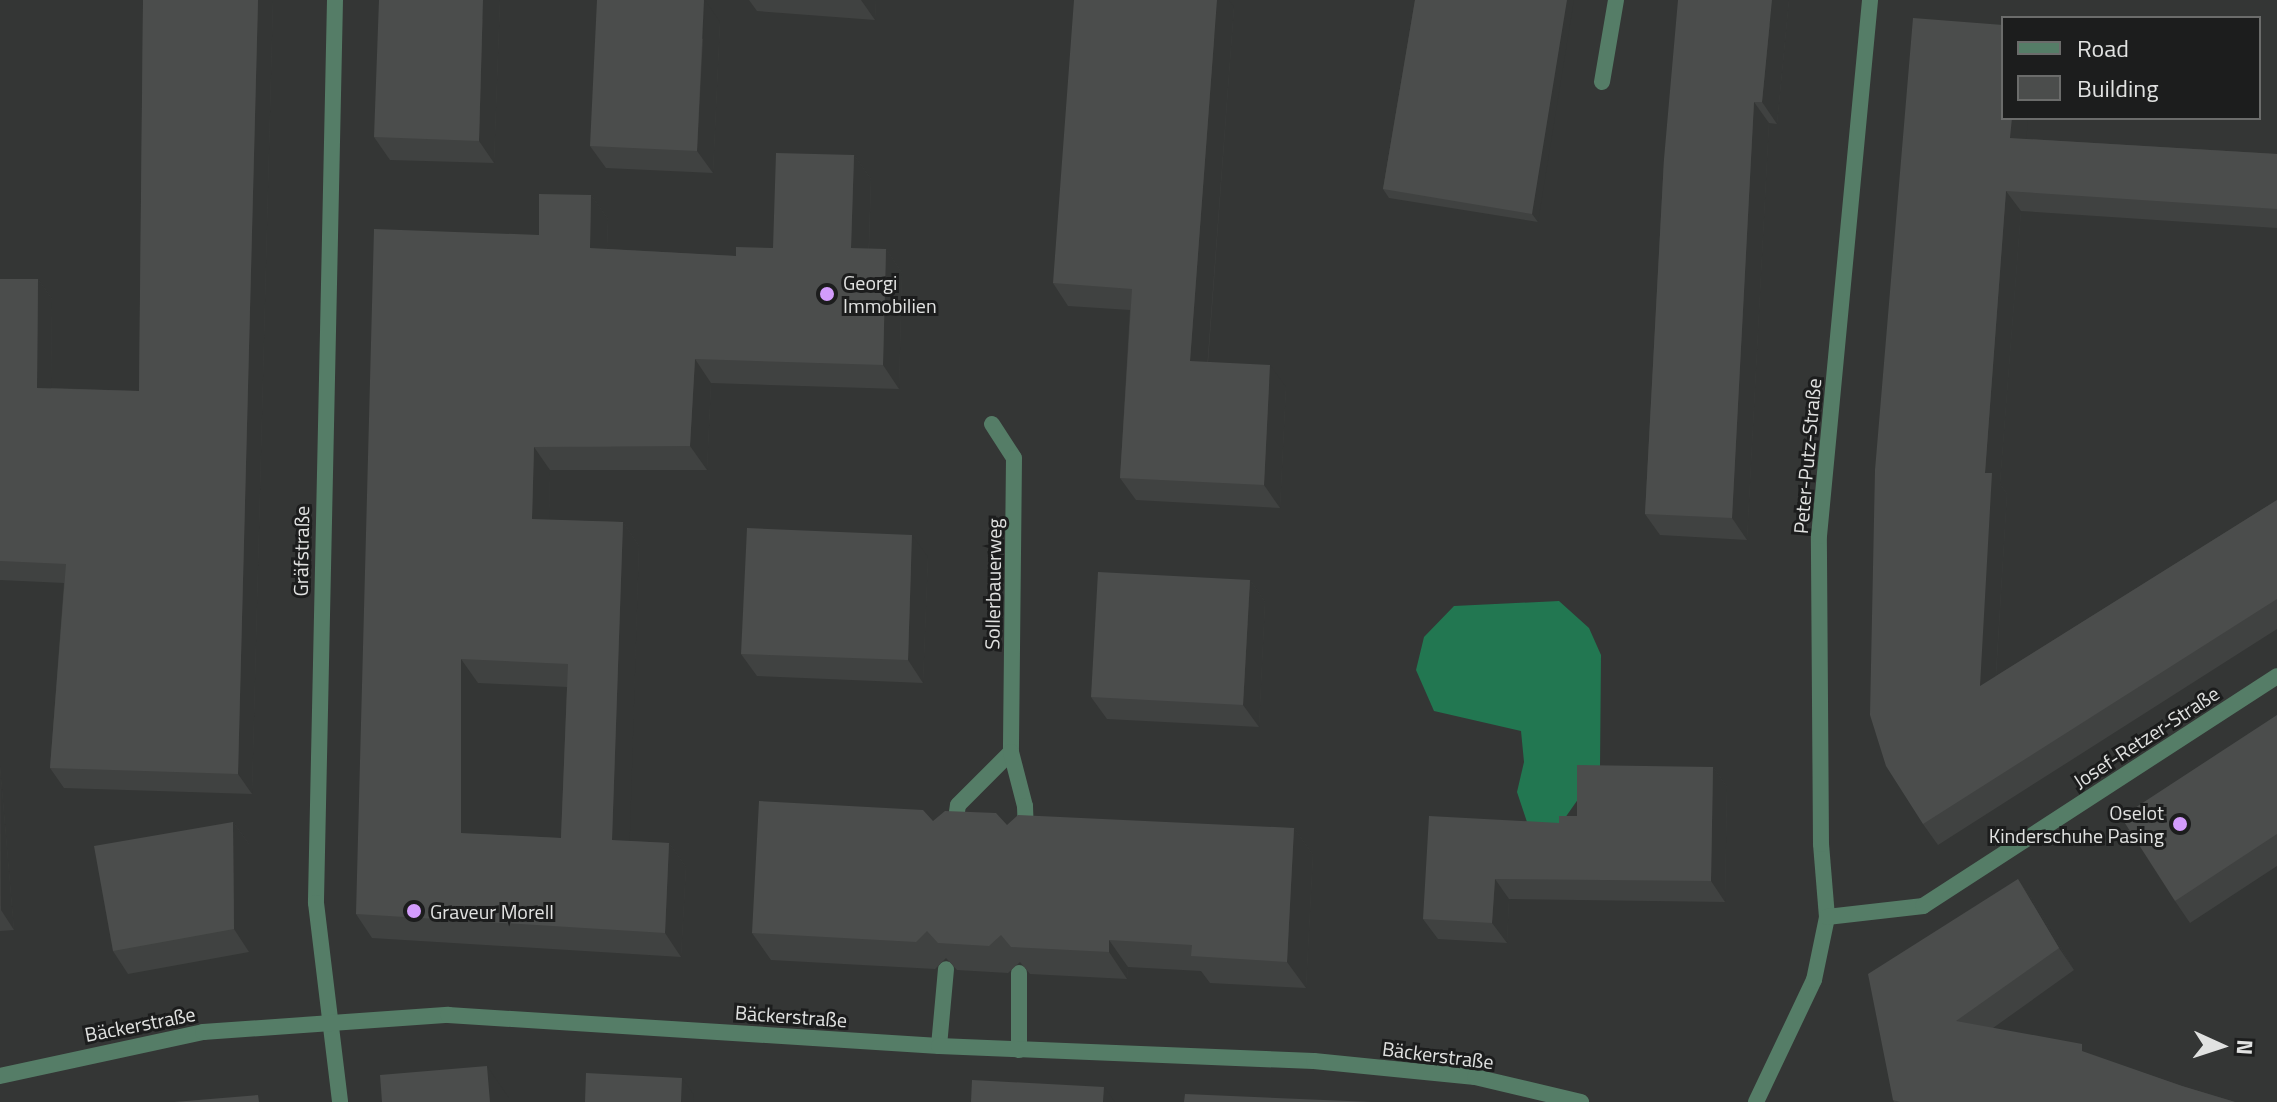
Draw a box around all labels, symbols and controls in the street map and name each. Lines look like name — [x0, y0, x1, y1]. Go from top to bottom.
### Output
legend — [2001, 16, 2261, 120]
text: Road — [2077, 30, 2129, 66]
text: Building — [2077, 70, 2159, 106]
place label: Georgi Immobilien — [843, 270, 937, 317]
marker: Georgi Immobilien — [818, 285, 836, 303]
street label: Peter-Putz-Straße — [1788, 377, 1826, 535]
street label: Gräfstraße — [288, 505, 314, 597]
street label: Sollerbauerweg — [980, 518, 1006, 650]
street label: Josef-Retzer-Straße — [2069, 681, 2223, 793]
place label: Oselot Kinderschuhe Pasing — [1989, 800, 2164, 847]
marker: Oselot Kinderschuhe Pasing — [2171, 815, 2189, 833]
place label: Graveur Morell — [430, 899, 554, 923]
marker: Graveur Morell — [405, 902, 423, 920]
street label: Bäckerstraße — [734, 1000, 848, 1032]
street label: Bäckerstraße — [83, 1002, 197, 1046]
north arrow — [2181, 1006, 2261, 1086]
street label: Bäckerstraße — [1381, 1036, 1495, 1074]
text: N — [2228, 1039, 2262, 1056]

